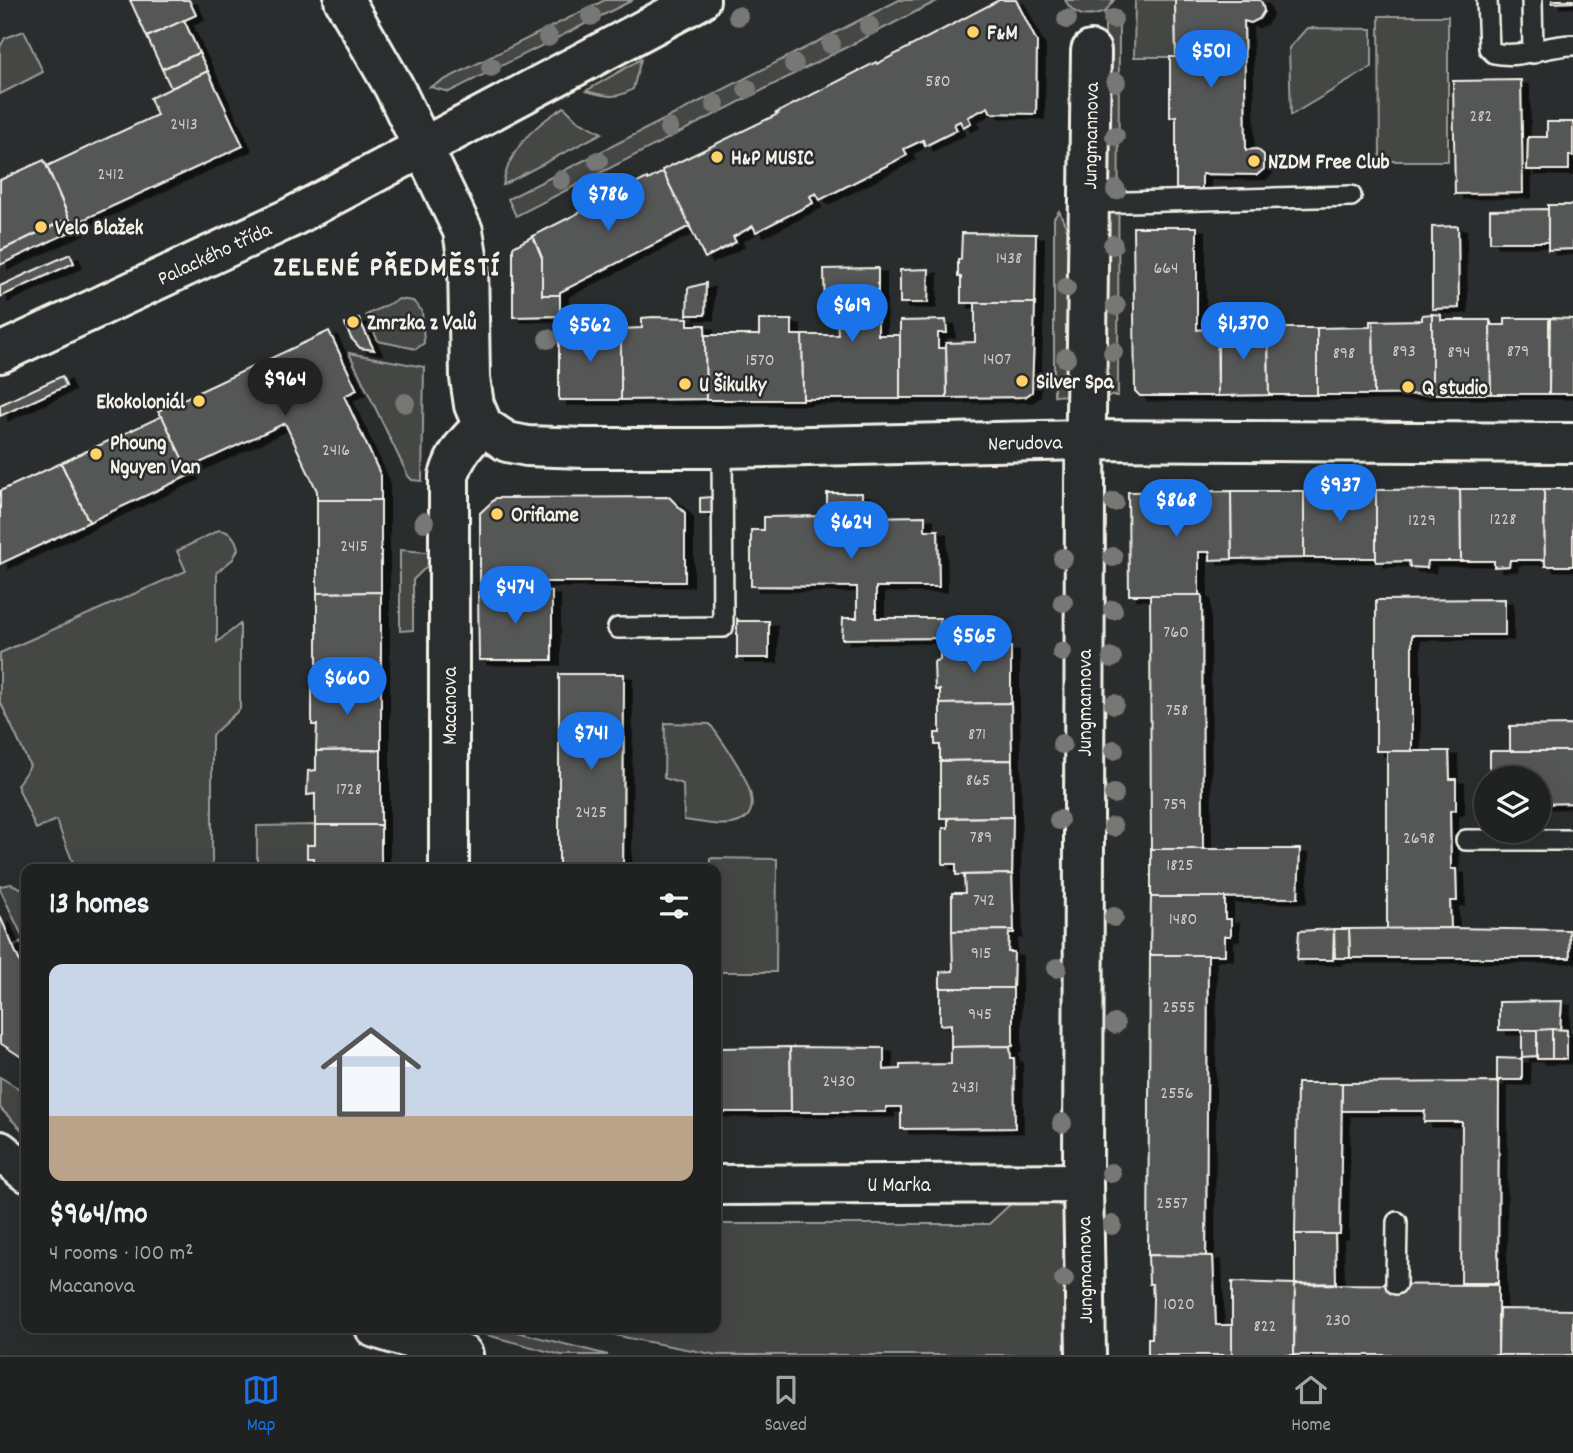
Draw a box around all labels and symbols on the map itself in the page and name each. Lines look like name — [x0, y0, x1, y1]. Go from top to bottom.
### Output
place label: F&M — [987, 20, 1018, 50]
marker: F&M — [965, 24, 981, 40]
pin: $501 — [1170, 31, 1252, 90]
house number: 580 — [925, 70, 951, 95]
street label: Jungmannova — [1077, 81, 1109, 190]
house number: 282 — [1470, 105, 1492, 130]
house number: 2413 — [170, 113, 198, 138]
place label: H&P MUSIC — [731, 145, 815, 175]
marker: H&P MUSIC — [709, 149, 725, 165]
place label: NZDM Free Club — [1268, 149, 1390, 179]
marker: NZDM Free Club — [1246, 153, 1262, 169]
house number: 2412 — [97, 163, 125, 188]
pin: $786 — [567, 174, 649, 233]
place label: Velo Blažek — [55, 215, 144, 245]
street label: Palackého třída — [153, 216, 278, 295]
marker: Velo Blažek — [33, 219, 49, 235]
house number: 1438 — [996, 247, 1022, 272]
district label: ZELENÉ PŘEDMĚSTÍ — [273, 250, 501, 290]
house number: 664 — [1153, 257, 1179, 282]
pin: $619 — [811, 284, 893, 344]
pin: $1,370 — [1186, 302, 1300, 362]
pin: $562 — [549, 304, 631, 364]
place label: Zmrzka z Valů — [367, 310, 477, 340]
marker: Zmrzka z Valů — [345, 314, 361, 330]
house number: 893 — [1392, 340, 1416, 365]
house number: 879 — [1507, 340, 1529, 365]
house number: 894 — [1448, 341, 1470, 366]
house number: 898 — [1333, 342, 1355, 367]
house number: 1407 — [983, 348, 1011, 373]
house number: 1570 — [746, 349, 774, 374]
pin: $964 — [244, 358, 326, 418]
place label: Silver Spa — [1036, 369, 1115, 399]
place label: U Šikulky — [699, 372, 768, 402]
marker: Silver Spa — [1014, 373, 1030, 389]
place label: Q studio — [1422, 375, 1488, 405]
marker: U Šikulky — [677, 376, 693, 392]
marker: Q studio — [1400, 379, 1416, 395]
place label: Ekokoloniál — [96, 389, 186, 419]
marker: Ekokoloniál — [191, 393, 207, 409]
street label: Nerudova — [988, 429, 1064, 461]
place label: Phoung Nguyen Van — [110, 430, 201, 484]
house number: 2416 — [322, 439, 350, 464]
marker: Phoung Nguyen Van — [88, 446, 104, 462]
pin: $937 — [1299, 464, 1381, 524]
pin: $868 — [1135, 480, 1217, 539]
place label: Oriflame — [511, 502, 579, 532]
pin: $624 — [810, 502, 892, 561]
marker: Oriflame — [489, 506, 505, 522]
house number: 1228 — [1490, 508, 1516, 533]
house number: 1229 — [1408, 509, 1436, 534]
house number: 2415 — [340, 535, 368, 560]
pin: $474 — [474, 566, 556, 626]
pin: $565 — [933, 616, 1015, 675]
house number: 760 — [1163, 621, 1189, 646]
street label: Jungmannova — [1072, 648, 1102, 757]
pin: $660 — [306, 658, 388, 717]
street label: Macanova — [437, 666, 467, 745]
house number: 758 — [1166, 699, 1188, 724]
pin: $741 — [550, 712, 632, 772]
house number: 871 — [968, 723, 986, 748]
house number: 865 — [966, 769, 990, 794]
house number: 1728 — [336, 778, 362, 803]
house number: 759 — [1163, 793, 1187, 818]
house number: 2425 — [575, 801, 607, 826]
house number: 789 — [970, 826, 992, 851]
house number: 2698 — [1403, 827, 1435, 852]
house number: 1825 — [1166, 854, 1194, 879]
house number: 742 — [973, 889, 995, 914]
house number: 1480 — [1169, 908, 1197, 933]
house number: 915 — [971, 942, 991, 967]
house number: 2555 — [1163, 996, 1195, 1021]
house number: 945 — [968, 1003, 992, 1028]
house number: 2430 — [822, 1070, 856, 1095]
house number: 2431 — [951, 1076, 979, 1101]
house number: 2556 — [1160, 1082, 1194, 1107]
street label: U Marka — [867, 1172, 932, 1202]
house number: 2557 — [1156, 1192, 1188, 1217]
street label: Jungmannova — [1071, 1215, 1103, 1324]
house number: 1020 — [1163, 1293, 1195, 1318]
house number: 230 — [1325, 1309, 1351, 1334]
house number: 822 — [1254, 1315, 1276, 1340]

